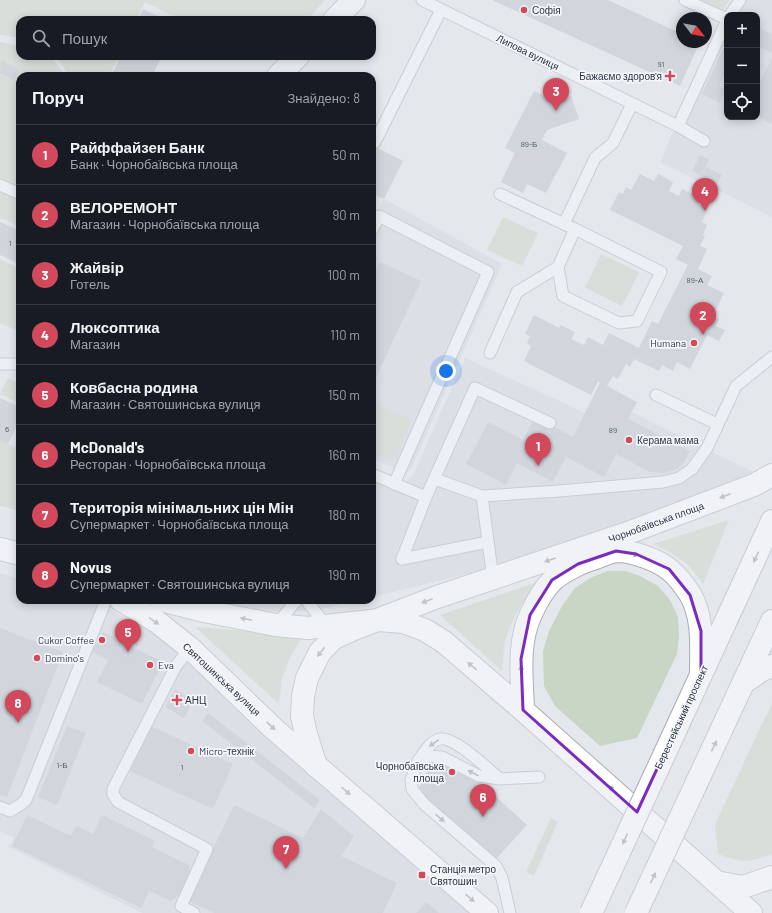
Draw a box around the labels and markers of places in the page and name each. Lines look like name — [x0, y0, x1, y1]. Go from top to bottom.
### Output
place label: Софія — [532, 4, 561, 16]
marker: Софія — [519, 5, 529, 15]
place label: Бажаємо здоров'я — [579, 70, 662, 82]
marker: Бажаємо здоров'я — [665, 71, 675, 81]
pin: 3 — [543, 78, 569, 111]
pin: 4 — [692, 178, 718, 211]
pin: 2 — [690, 302, 716, 335]
place label: Humana — [650, 337, 686, 349]
marker: Humana — [689, 338, 699, 348]
pin: 1 — [525, 433, 551, 466]
place label: Керама мама — [637, 434, 699, 446]
marker: Керама мама — [624, 435, 634, 445]
pin: 5 — [115, 619, 141, 652]
place label: Cukor Coffee — [38, 634, 94, 646]
marker: Cukor Coffee — [97, 635, 107, 645]
place label: Domino's — [45, 652, 84, 664]
marker: Domino's — [32, 653, 42, 663]
place label: Eva — [158, 659, 174, 671]
marker: Eva — [145, 660, 155, 670]
pin: 8 — [5, 690, 31, 723]
place label: АНЦ — [185, 694, 207, 706]
marker: АНЦ — [172, 695, 182, 705]
place label: Micro-технік — [199, 745, 254, 757]
marker: Micro-технік — [186, 746, 196, 756]
place label: Чорнобаївська площа — [376, 760, 444, 784]
marker: Чорнобаївська площа — [447, 767, 457, 777]
pin: 6 — [470, 784, 496, 817]
pin: 7 — [273, 836, 299, 869]
place label: Станція метро Святошин — [430, 863, 496, 887]
marker: Станція метро Святошин — [417, 870, 427, 880]

